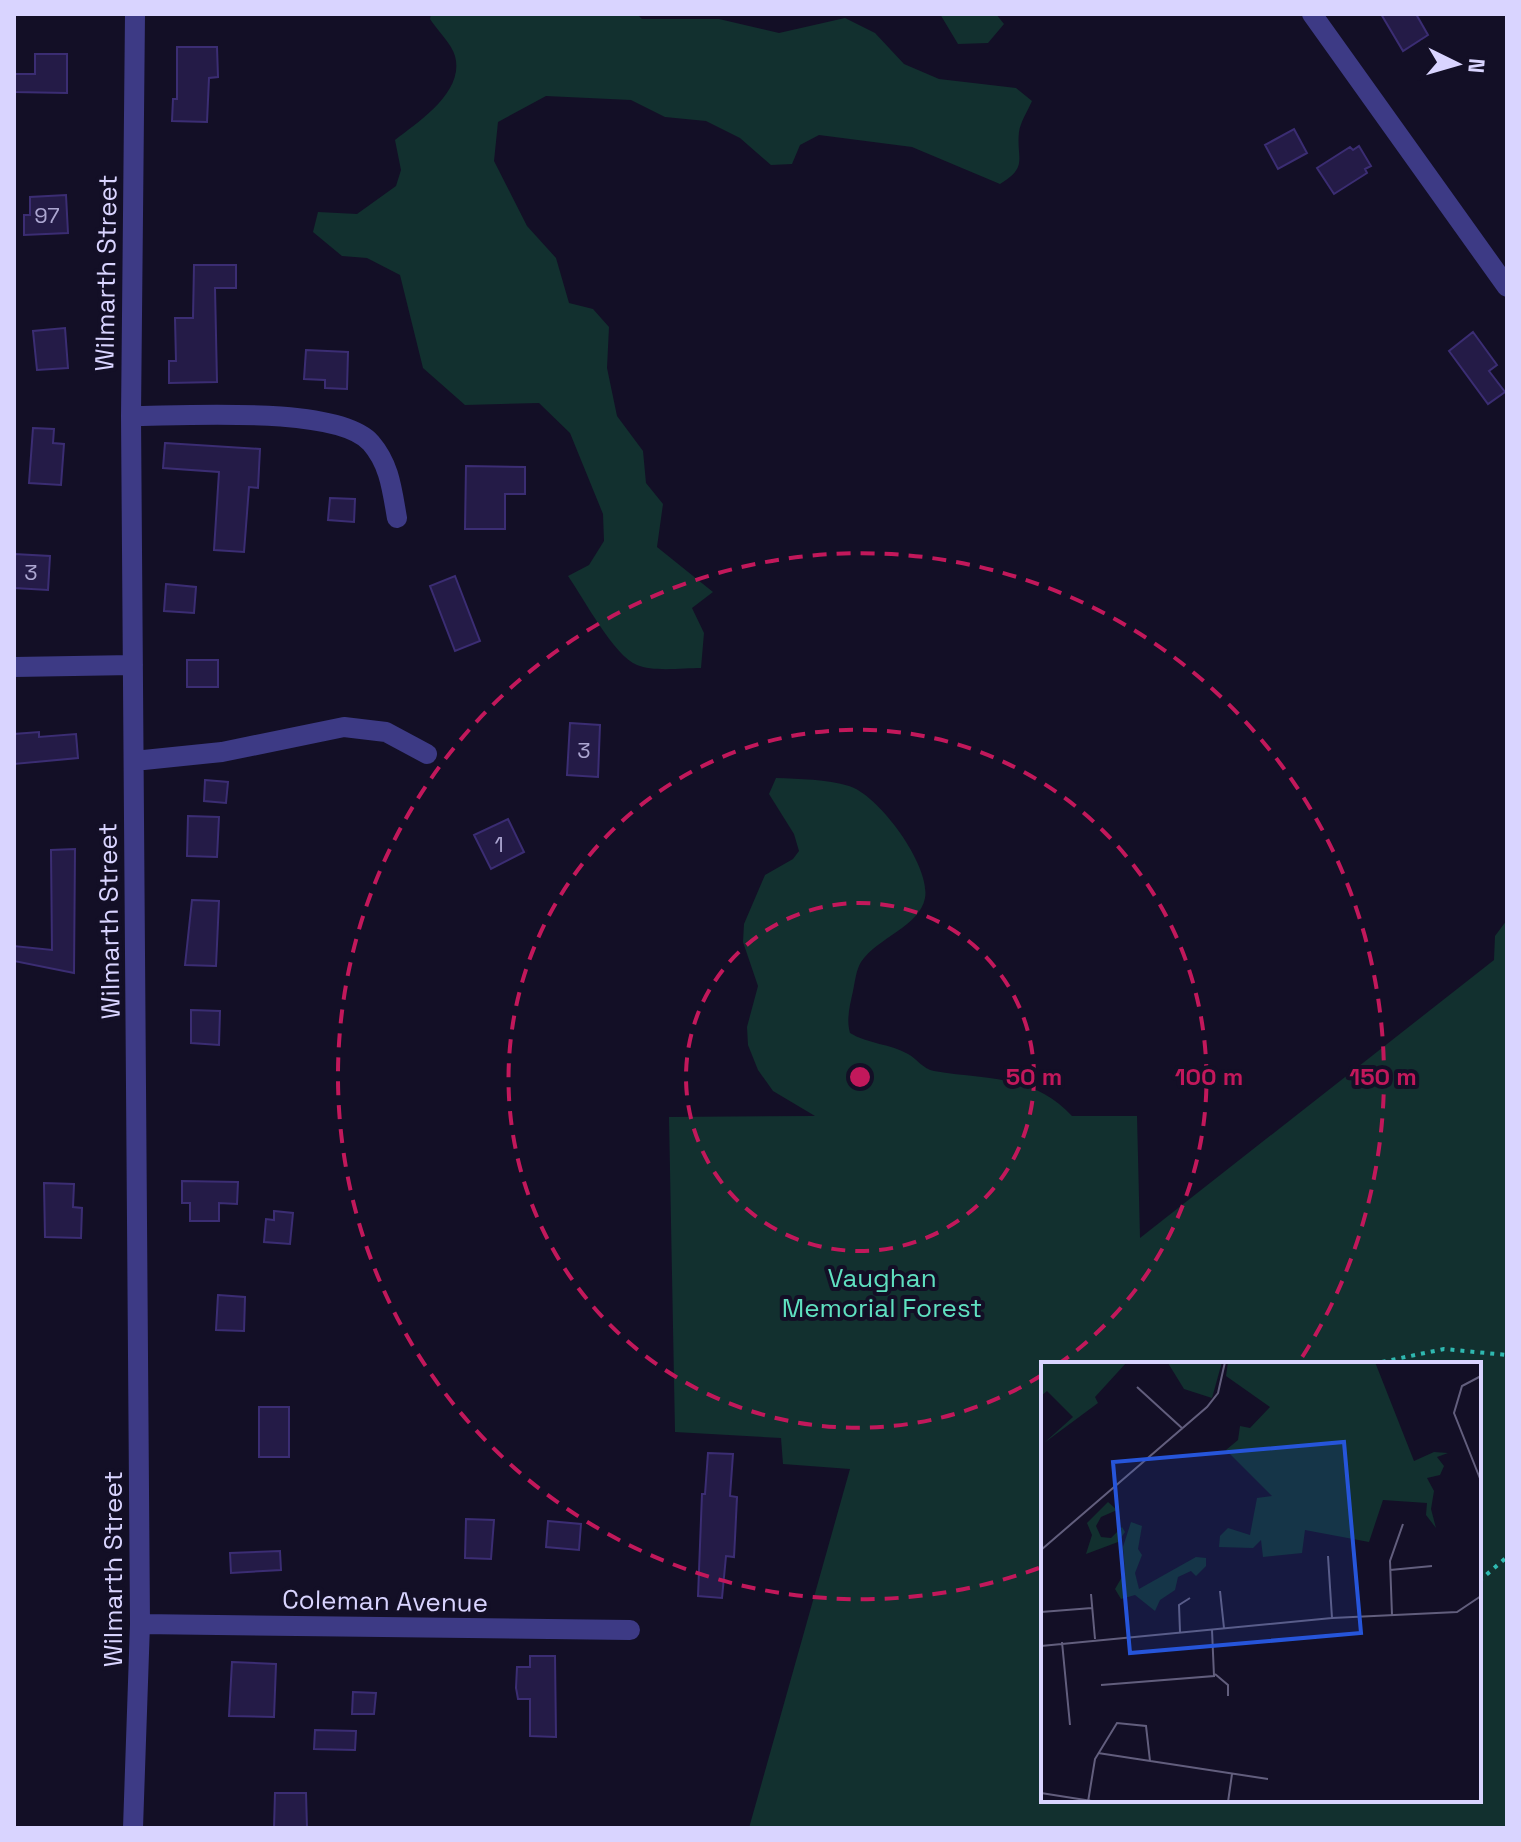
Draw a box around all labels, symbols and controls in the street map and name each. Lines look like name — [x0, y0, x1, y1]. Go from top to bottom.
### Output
north arrow — [1417, 24, 1497, 104]
text: N — [1462, 57, 1492, 74]
street label: Wilmarth Street — [87, 174, 125, 372]
house number: 97 — [34, 201, 60, 229]
house number: 3 — [24, 558, 38, 586]
house number: 3 — [577, 736, 591, 764]
street label: Wilmarth Street — [90, 822, 128, 1020]
house number: 1 — [494, 830, 504, 858]
text: 50 m — [1006, 1061, 1062, 1092]
text: 100 m — [1175, 1061, 1243, 1092]
text: 150 m — [1349, 1061, 1417, 1092]
centre of rings — [846, 1063, 874, 1091]
park label: Vaughan Memorial Forest — [782, 1261, 982, 1325]
inset map — [1041, 1362, 1481, 1802]
street label: Wilmarth Street — [96, 1471, 130, 1667]
street label: Coleman Avenue — [282, 1582, 488, 1620]

